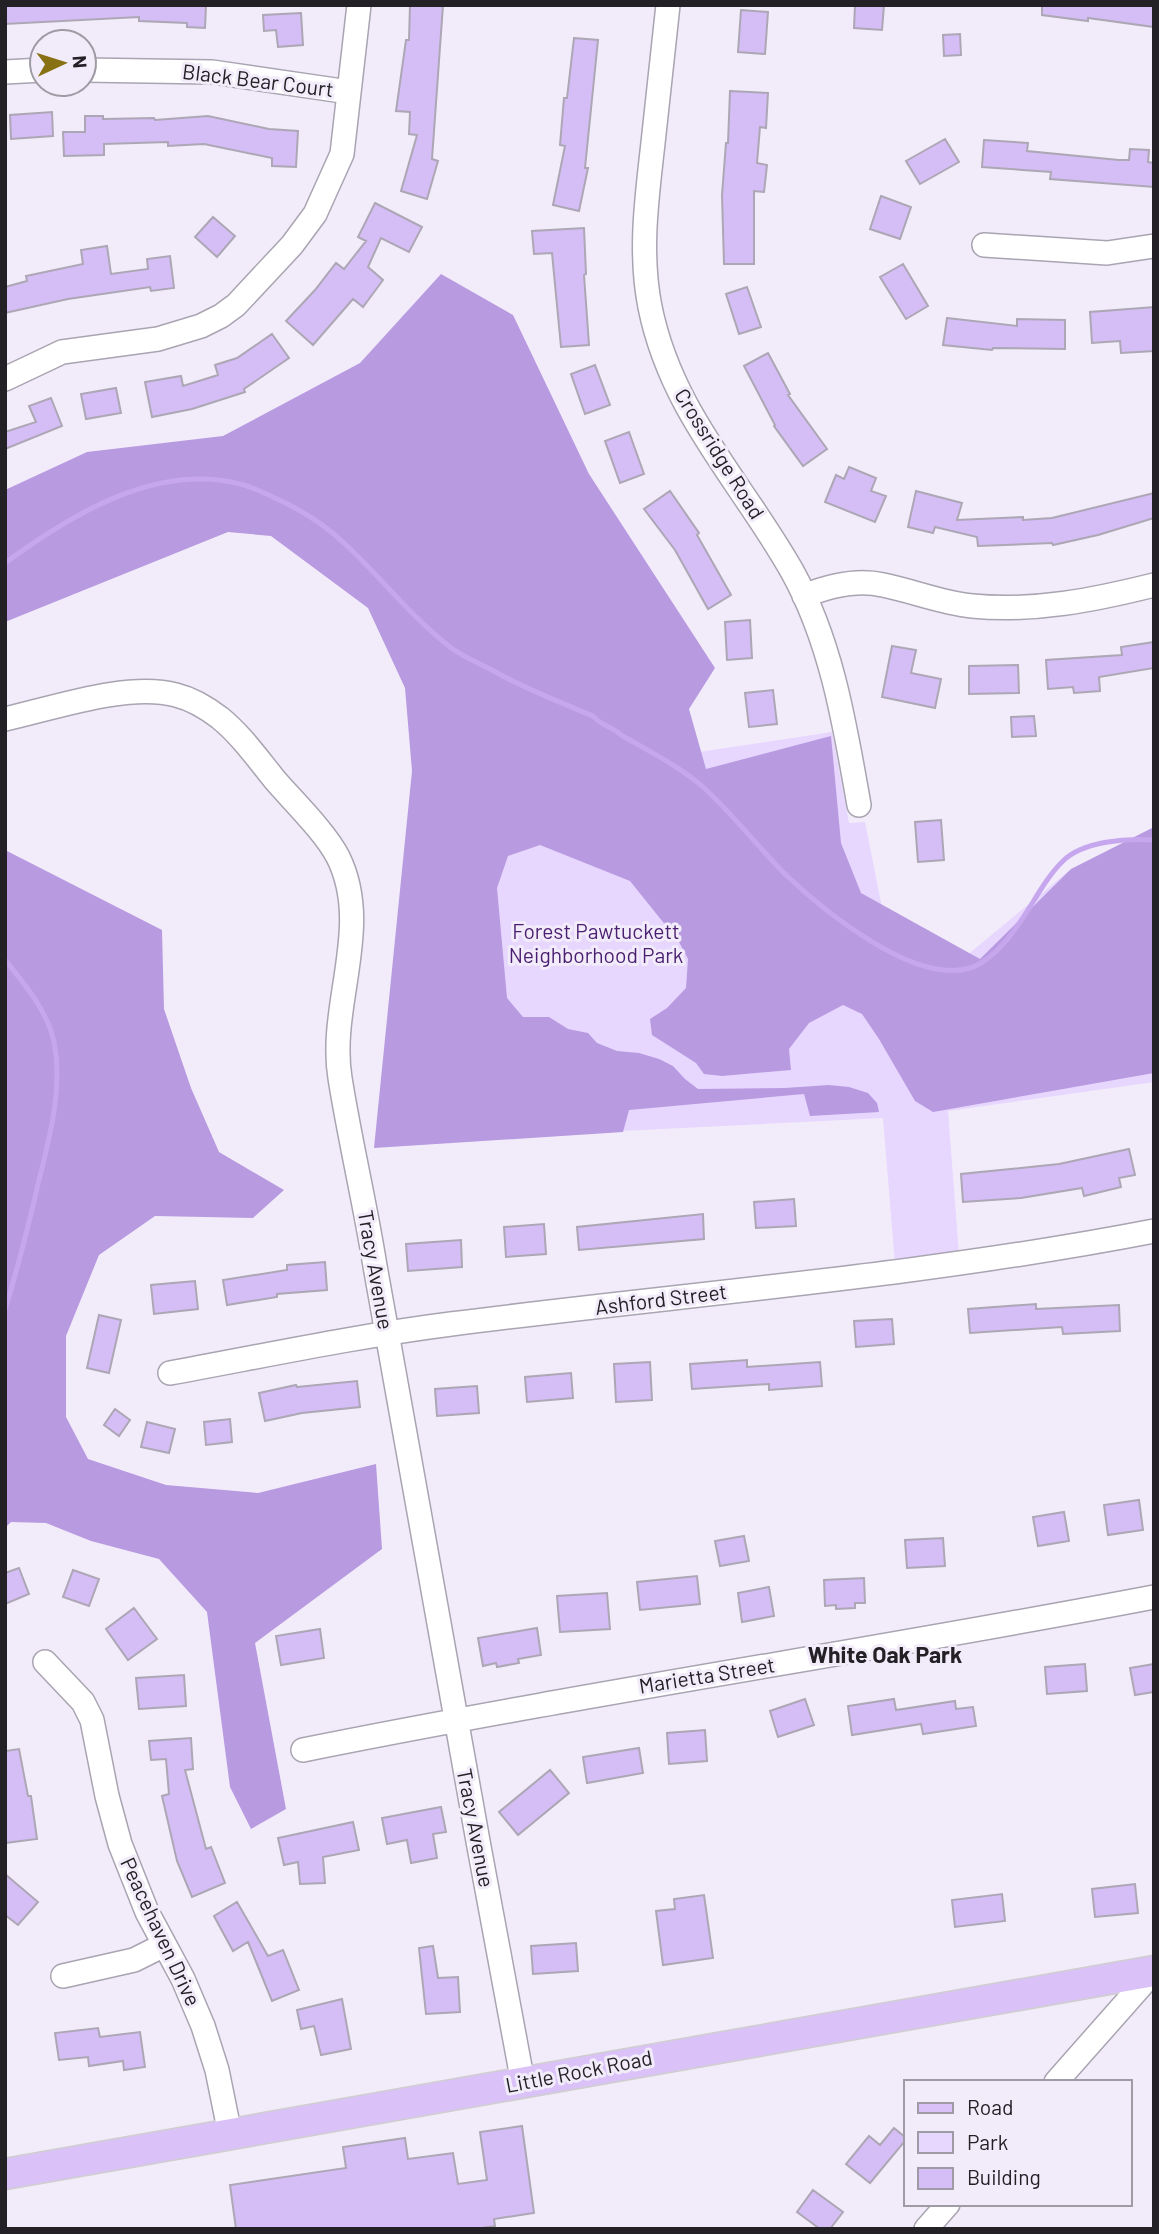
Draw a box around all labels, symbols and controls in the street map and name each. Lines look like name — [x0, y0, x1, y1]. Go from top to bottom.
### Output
north arrow — [28, 28, 98, 98]
text: N — [69, 55, 92, 69]
street label: Black Bear Court — [181, 58, 335, 101]
street label: Crossridge Road — [670, 383, 770, 523]
park label: Forest Pawtuckett Neighborhood Park — [509, 918, 683, 967]
street label: Tracy Avenue — [354, 1208, 399, 1331]
street label: Ashford Street — [593, 1278, 728, 1319]
district label: White Oak Park — [808, 1640, 962, 1668]
street label: Marietta Street — [637, 1651, 777, 1698]
street label: Tracy Avenue — [453, 1766, 500, 1889]
street label: Peacehaven Drive — [116, 1853, 207, 2010]
street label: Little Rock Road — [503, 2044, 654, 2097]
legend — [904, 2080, 1131, 2206]
text: Road — [967, 2094, 1013, 2119]
text: Park — [967, 2129, 1008, 2154]
text: Building — [967, 2164, 1041, 2189]

